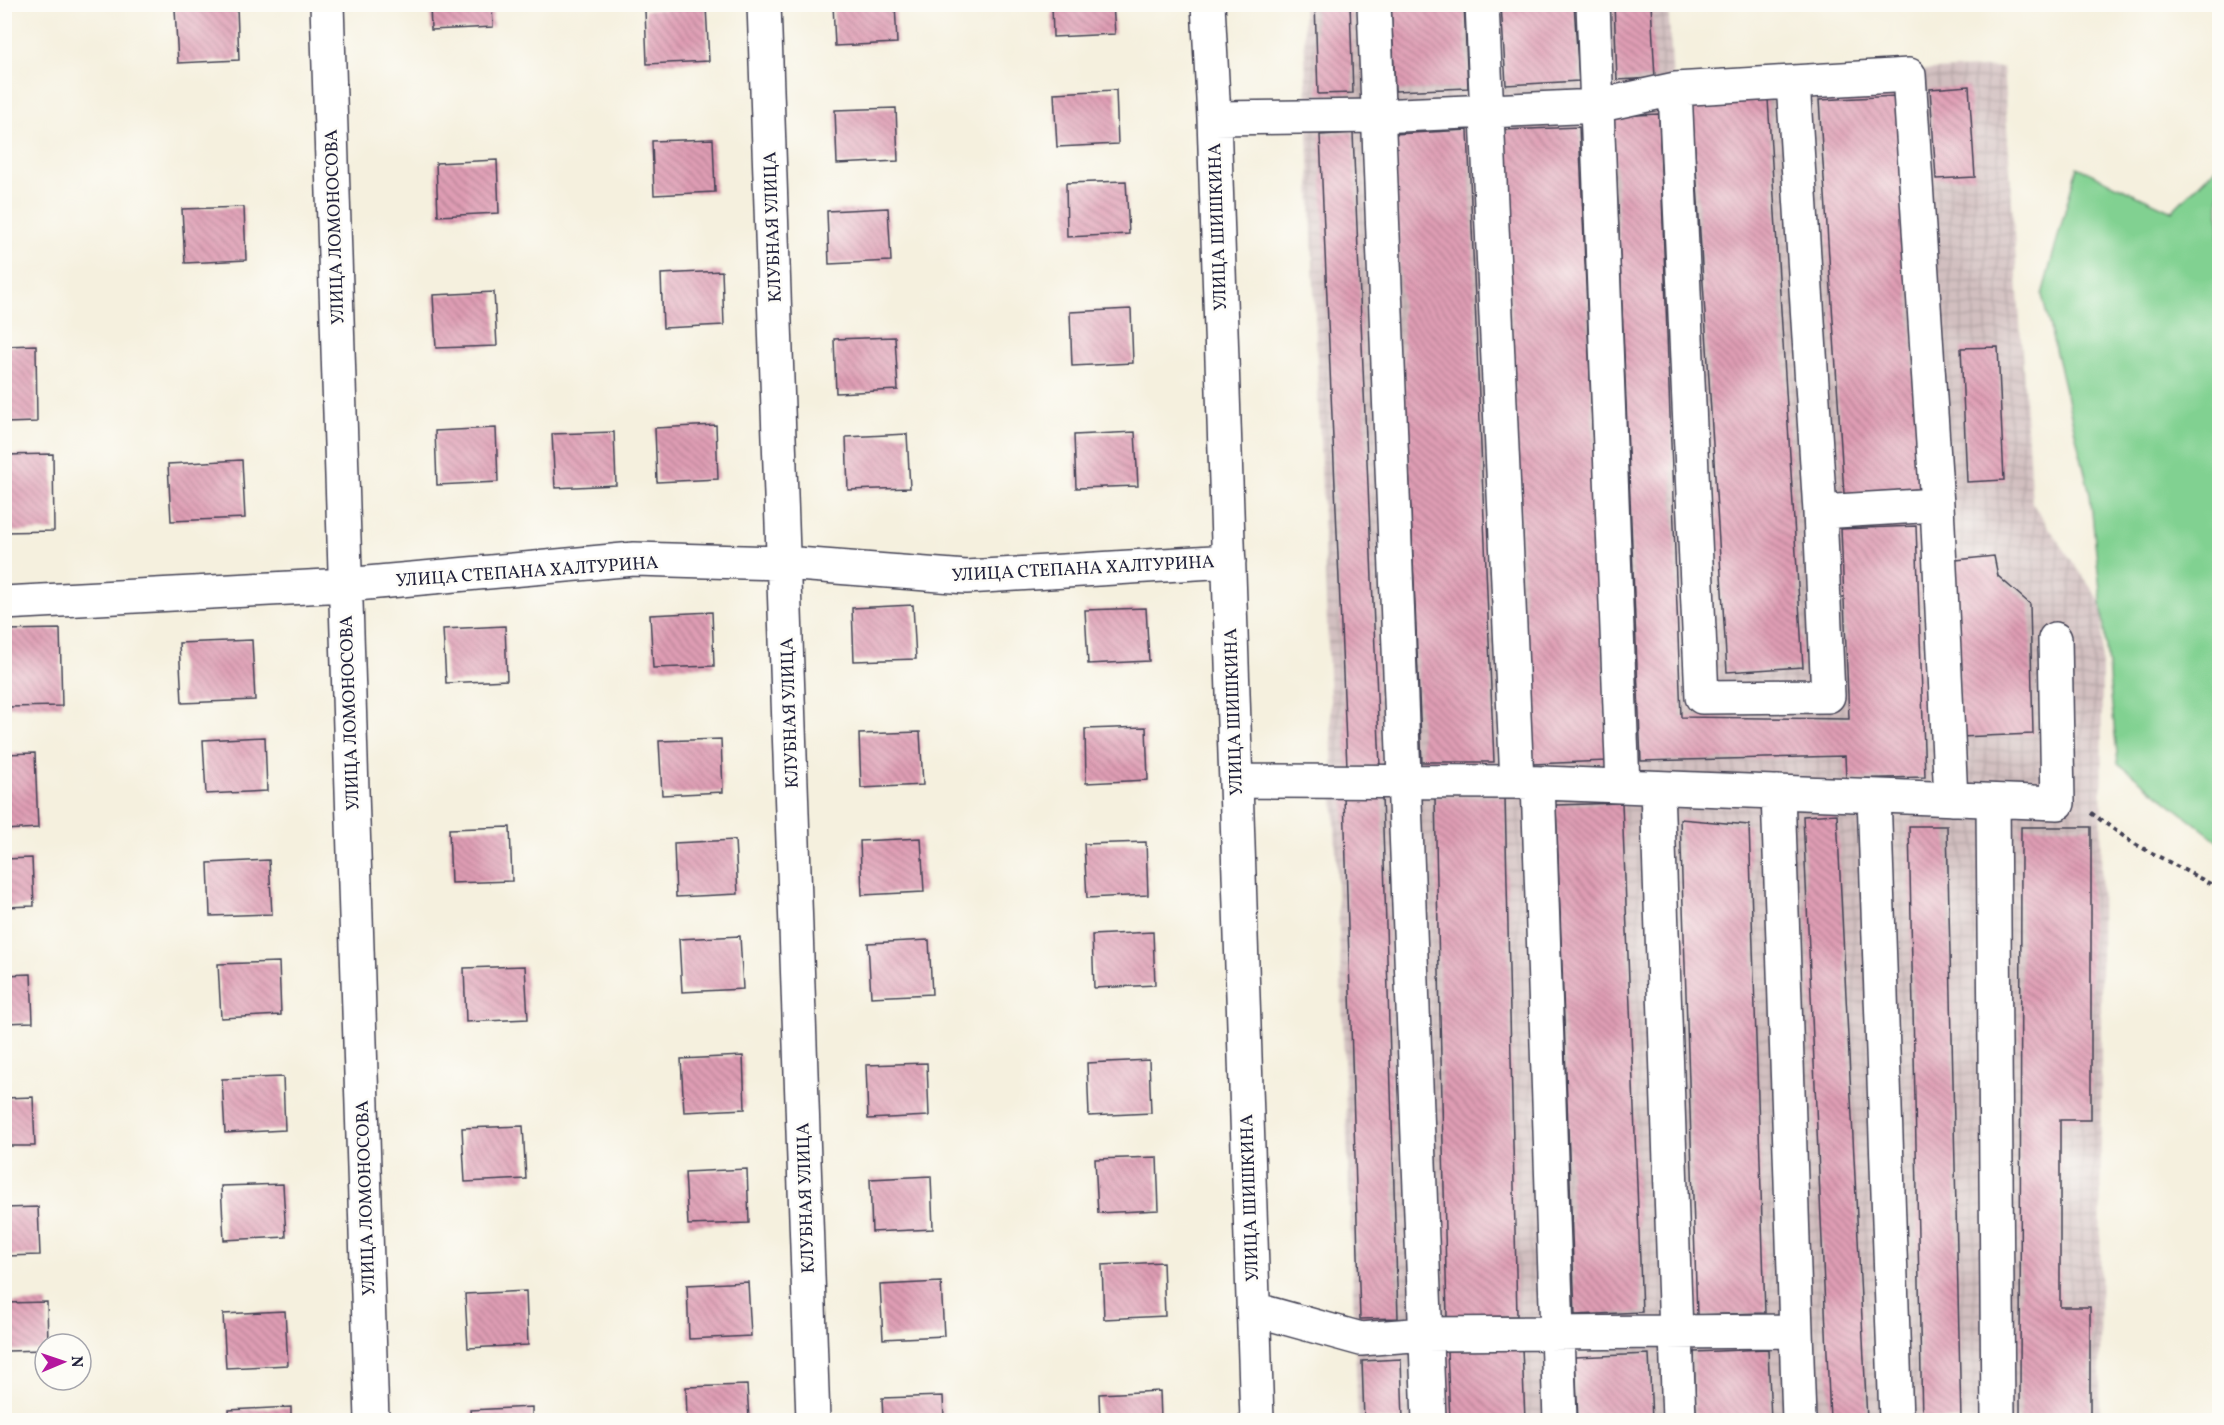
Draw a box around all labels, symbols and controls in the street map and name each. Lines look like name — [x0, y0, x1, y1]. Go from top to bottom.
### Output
street label: УЛИЦА ЛОМОНОСОВА — [320, 128, 351, 325]
street label: УЛИЦА ШИШКИНА — [1203, 142, 1234, 311]
street label: КЛУБНАЯ УЛИЦА — [758, 151, 789, 303]
street label: УЛИЦА СТЕПАНА ХАЛТУРИНА — [951, 550, 1215, 589]
street label: УЛИЦА СТЕПАНА ХАЛТУРИНА — [395, 551, 660, 594]
street label: УЛИЦА ЛОМОНОСОВА — [335, 614, 366, 811]
street label: УЛИЦА ШИШКИНА — [1219, 627, 1250, 796]
street label: КЛУБНАЯ УЛИЦА — [775, 637, 806, 789]
street label: УЛИЦА ЛОМОНОСОВА — [351, 1099, 382, 1296]
street label: УЛИЦА ШИШКИНА — [1235, 1113, 1266, 1282]
street label: КЛУБНАЯ УЛИЦА — [791, 1122, 822, 1274]
north arrow — [33, 1332, 93, 1392]
text: N — [65, 1355, 87, 1368]

